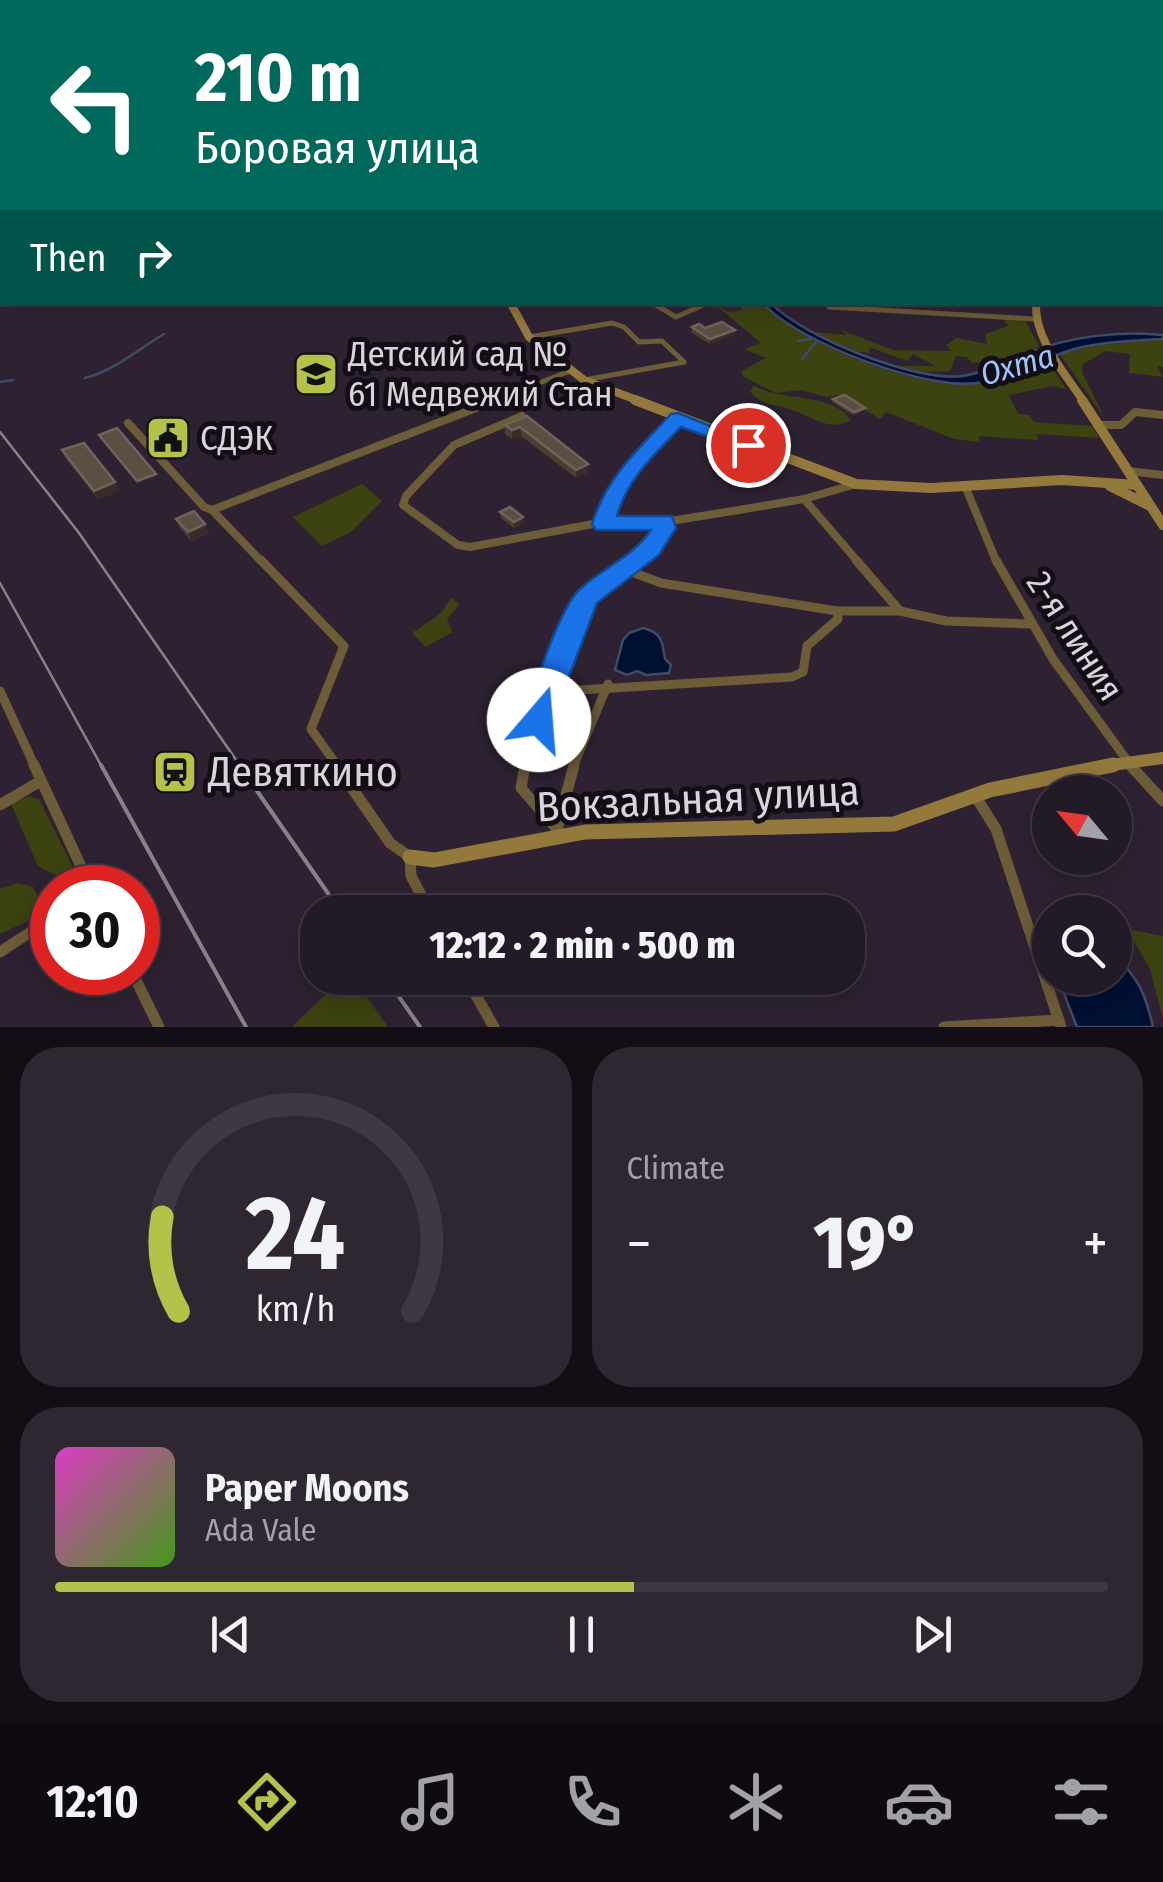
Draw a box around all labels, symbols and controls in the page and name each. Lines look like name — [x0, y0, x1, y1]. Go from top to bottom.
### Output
text: 210 m — [195, 36, 362, 120]
icon: left — [30, 40, 160, 170]
text: Боровая улица — [195, 121, 480, 175]
icon: right — [126, 230, 181, 285]
text: Then — [30, 235, 106, 281]
place label: Детский сад № 61 Медвежий Стан — [347, 333, 613, 415]
water label: Охта — [976, 336, 1058, 394]
school or university icon: Детский сад № 61 Медвежий Стан — [293, 351, 339, 397]
pin — [706, 403, 791, 488]
public building icon: СДЭК — [145, 415, 191, 461]
place label: СДЭК — [200, 417, 273, 459]
icon: arrive — [721, 418, 776, 473]
street label: 2-я линия — [1018, 564, 1132, 708]
position arrow — [487, 668, 591, 772]
place label: Девяткино — [207, 747, 398, 797]
station icon: Девяткино — [152, 749, 198, 795]
street label: Вокзальная улица — [535, 766, 861, 832]
north arrow — [1032, 775, 1132, 875]
map controls — [1032, 775, 1132, 995]
speed limit sign: 30 — [30, 865, 160, 995]
button: search — [1032, 895, 1132, 995]
text: 12:12 · 2 min · 500 m — [430, 922, 735, 968]
text: Climate — [627, 1149, 725, 1187]
text: 24 — [245, 1172, 346, 1297]
text: 19° — [814, 1198, 921, 1288]
text: − — [627, 1211, 651, 1277]
text: + — [1083, 1211, 1108, 1277]
text: km/h — [256, 1288, 336, 1330]
text: Paper Moons — [205, 1465, 409, 1511]
text: Ada Vale — [205, 1511, 317, 1549]
icon: previous — [203, 1607, 258, 1662]
icon: pause — [554, 1607, 609, 1662]
icon: next — [905, 1607, 960, 1662]
icon: directions — [232, 1767, 302, 1837]
icon: music — [395, 1767, 465, 1837]
icon: phone — [558, 1767, 628, 1837]
icon: climate — [721, 1767, 791, 1837]
icon: car — [884, 1767, 954, 1837]
icon: filters — [1046, 1767, 1116, 1837]
text: 12:10 — [46, 1775, 139, 1829]

